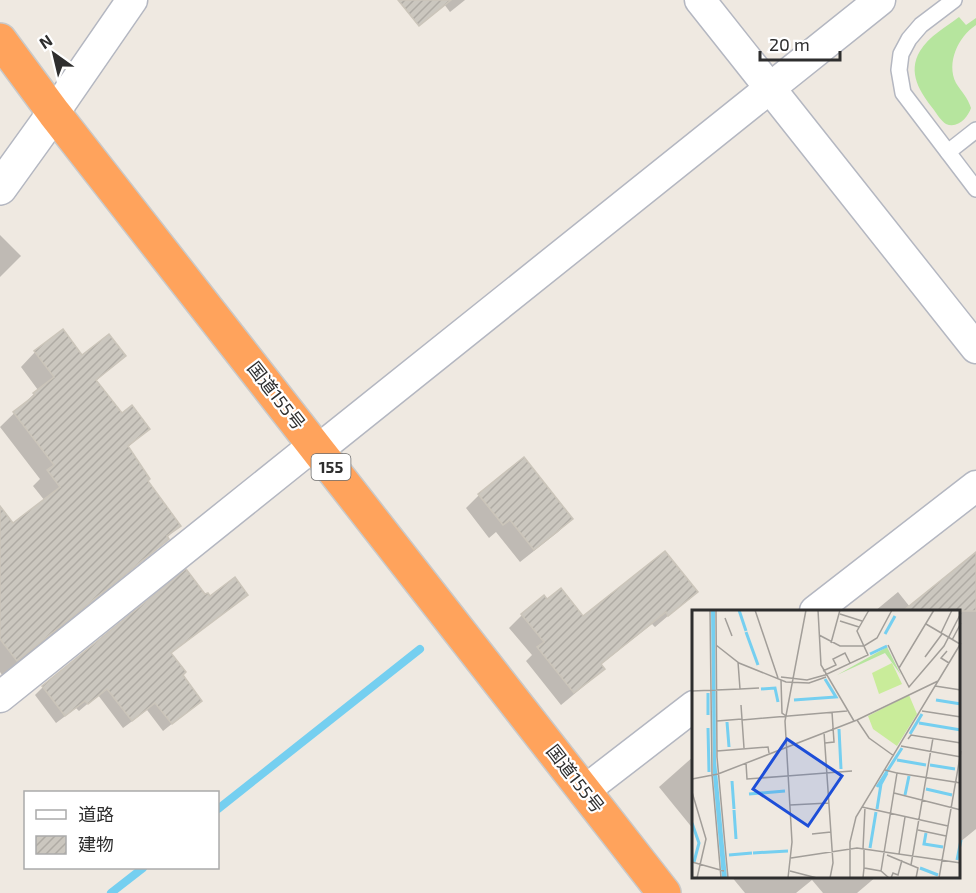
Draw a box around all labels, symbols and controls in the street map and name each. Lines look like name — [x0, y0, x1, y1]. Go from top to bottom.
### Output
north arrow — [24, 24, 84, 84]
scale bar — [760, 24, 840, 62]
text: N — [35, 30, 55, 52]
text: 20 m — [769, 33, 810, 55]
street label: 国道155号 — [243, 357, 310, 434]
road number: 155 — [312, 454, 350, 480]
inset map — [692, 610, 961, 878]
street label: 国道155号 — [542, 740, 609, 817]
legend — [24, 791, 219, 869]
text: 道路 — [78, 803, 114, 825]
text: 建物 — [78, 833, 114, 855]

